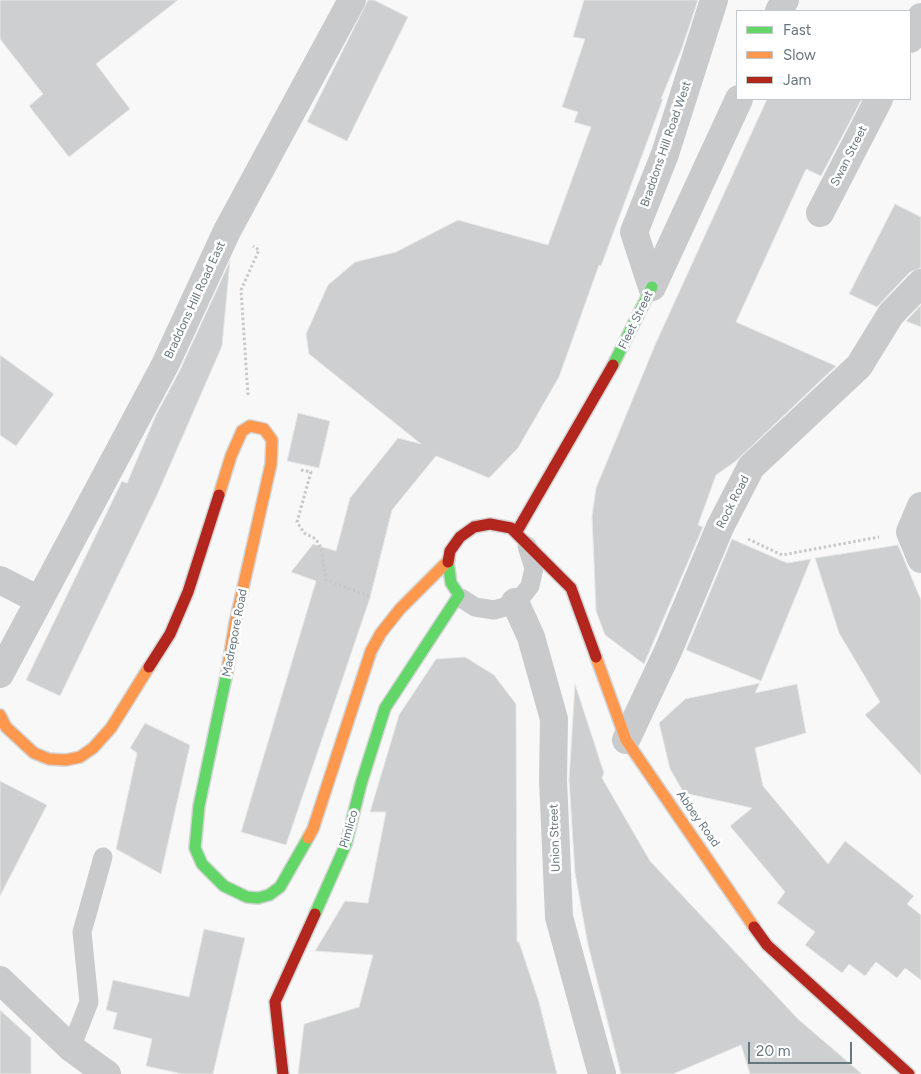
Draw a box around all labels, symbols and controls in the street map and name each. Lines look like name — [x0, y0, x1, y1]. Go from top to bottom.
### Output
legend — [736, 10, 911, 100]
text: Fast — [783, 21, 811, 39]
text: Slow — [783, 46, 816, 64]
text: Jam — [783, 71, 811, 89]
street label: Braddons Hill Road West — [638, 79, 694, 209]
street label: Swan Street — [828, 123, 870, 189]
street label: Braddons Hill Road East — [161, 239, 229, 361]
street label: Fleet Street — [616, 288, 656, 352]
street label: Rock Road — [714, 473, 752, 531]
street label: Madrepore Road — [219, 588, 251, 678]
street label: Abbey Road — [673, 788, 723, 850]
street label: Union Street — [547, 804, 563, 872]
street label: Pimlico — [337, 808, 361, 850]
scale bar — [751, 1032, 855, 1064]
text: 20 m — [756, 1042, 790, 1060]

